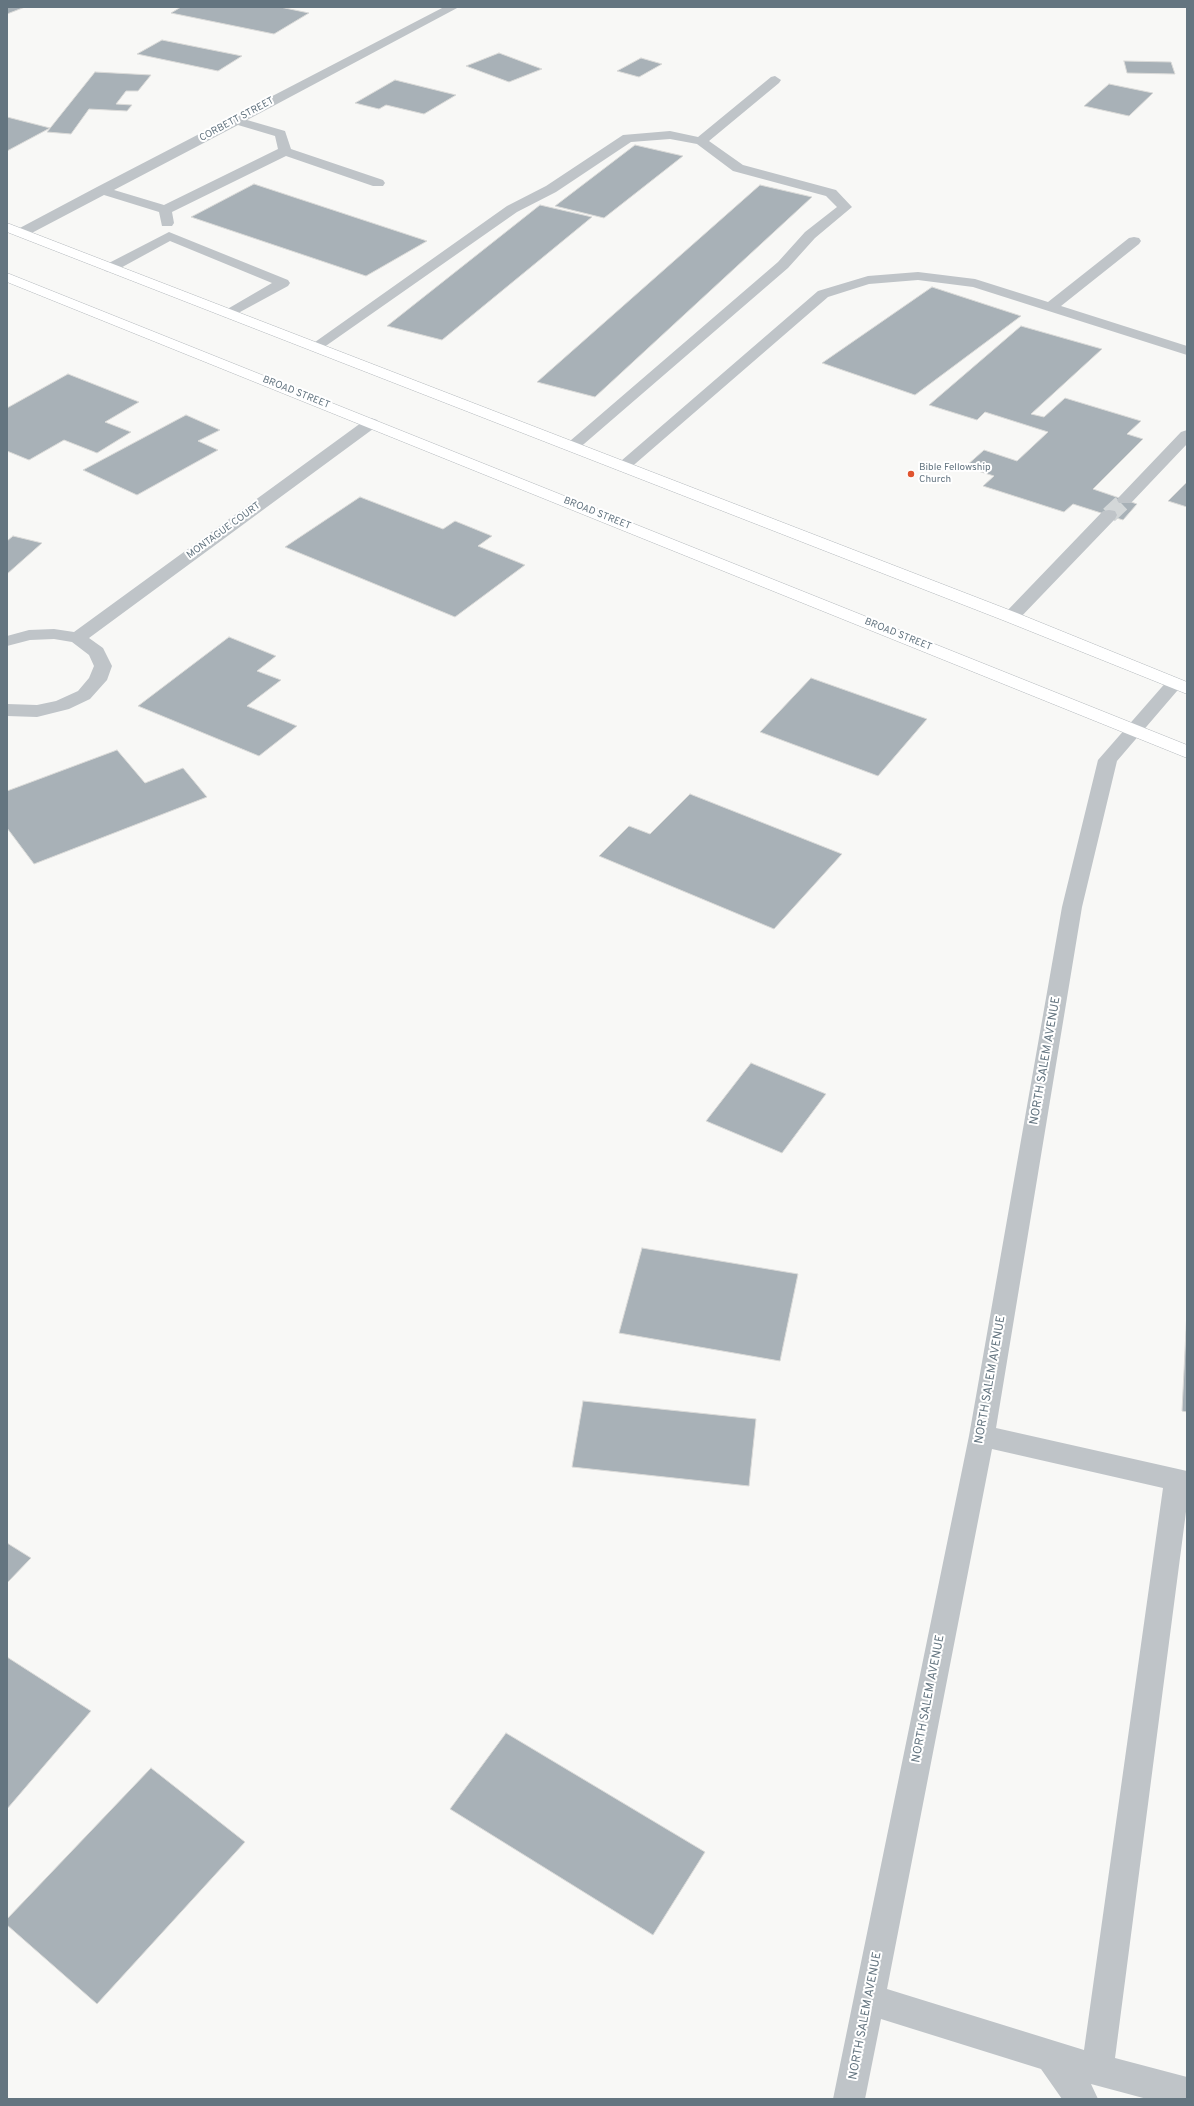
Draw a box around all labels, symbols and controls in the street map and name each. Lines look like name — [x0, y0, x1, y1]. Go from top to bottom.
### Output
street label: CORBETT STREET — [198, 95, 276, 145]
street label: BROAD STREET — [260, 374, 332, 412]
place label: Bible Fellowship Church — [919, 462, 991, 486]
marker: Bible Fellowship Church — [906, 469, 916, 479]
street label: BROAD STREET — [561, 495, 633, 533]
street label: MONTAGUE COURT — [185, 500, 263, 562]
street label: BROAD STREET — [862, 616, 934, 654]
street label: NORTH SALEM AVENUE — [1028, 996, 1064, 1126]
street label: NORTH SALEM AVENUE — [973, 1315, 1009, 1445]
street label: NORTH SALEM AVENUE — [910, 1634, 948, 1764]
street label: NORTH SALEM AVENUE — [847, 1951, 885, 2081]

